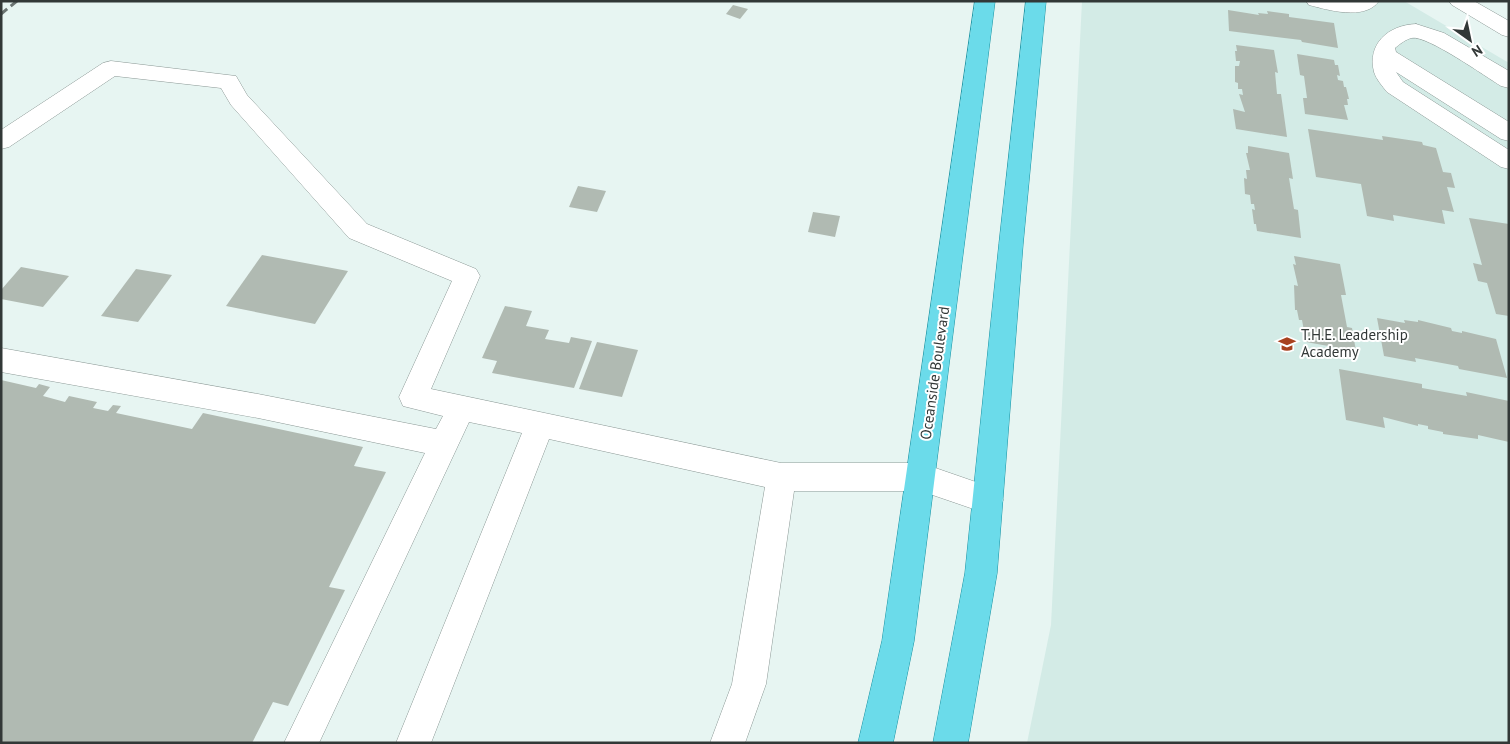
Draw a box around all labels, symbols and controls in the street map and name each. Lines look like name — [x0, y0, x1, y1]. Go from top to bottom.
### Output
north arrow — [1445, 15, 1495, 65]
text: N — [1468, 41, 1486, 61]
street label: Oceanside Boulevard — [916, 305, 953, 441]
place label: T.H.E. Leadership Academy — [1301, 325, 1408, 361]
school or university icon: T.H.E. Leadership Academy — [1277, 334, 1297, 354]

